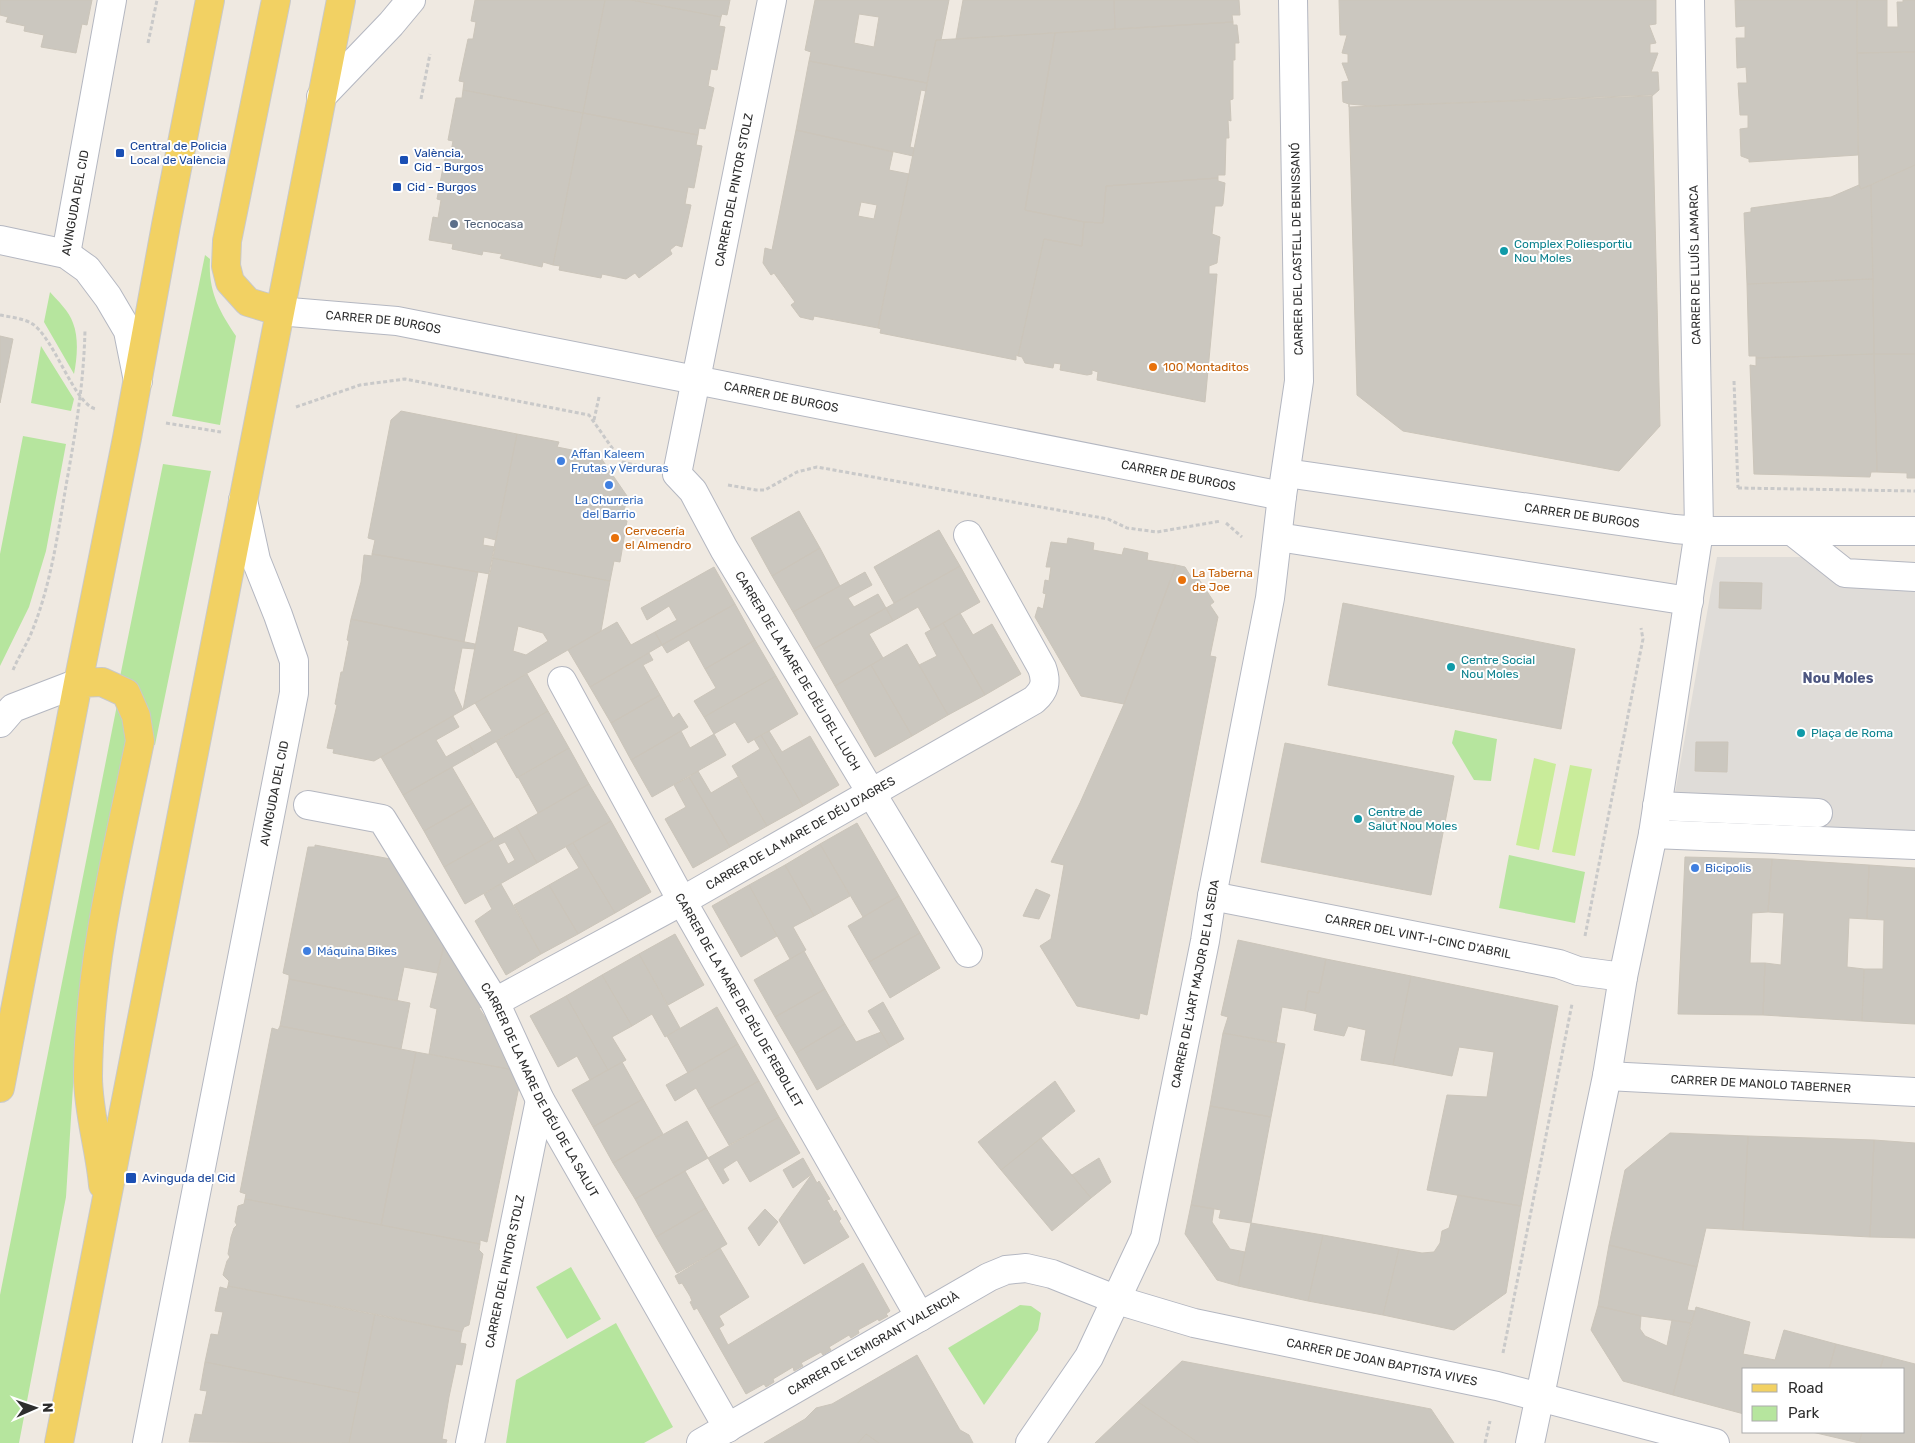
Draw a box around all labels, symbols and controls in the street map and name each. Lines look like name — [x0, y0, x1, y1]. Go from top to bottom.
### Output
street label: CARRER DEL PINTOR STOLZ — [712, 112, 756, 268]
place label: Central de Policia Local de València — [130, 139, 227, 167]
street label: CARRER DEL CASTELL DE BENISSANÓ — [1288, 142, 1306, 356]
place label: València, Cid - Burgos — [414, 146, 484, 174]
marker: Central de Policia Local de València — [114, 147, 126, 159]
street label: AVINGUDA DEL CID — [59, 149, 92, 257]
marker: València, Cid - Burgos — [398, 154, 410, 166]
place label: Cid - Burgos — [407, 180, 477, 194]
marker: Cid - Burgos — [391, 181, 403, 193]
street label: CARRER DE LLUÍS LAMARCA — [1687, 185, 1703, 345]
place label: Tecnocasa — [464, 217, 523, 231]
marker: Tecnocasa — [448, 218, 460, 230]
place label: Complex Poliesportiu Nou Moles — [1514, 237, 1632, 265]
marker: Complex Poliesportiu Nou Moles — [1498, 245, 1510, 257]
street label: CARRER DE BURGOS — [325, 308, 442, 337]
place label: 100 Montaditos — [1163, 360, 1249, 374]
marker: 100 Montaditos — [1147, 361, 1159, 373]
street label: CARRER DE BURGOS — [723, 379, 840, 415]
place label: Affan Kaleem Frutas y Verduras — [571, 447, 669, 475]
marker: Affan Kaleem Frutas y Verduras — [555, 455, 567, 467]
street label: CARRER DE BURGOS — [1120, 457, 1237, 494]
marker: La Churreria del Barrio — [603, 479, 615, 491]
place label: La Churreria del Barrio — [575, 493, 643, 521]
street label: CARRER DE BURGOS — [1523, 500, 1641, 531]
place label: Cervecería el Almendro — [625, 524, 691, 552]
marker: Cervecería el Almendro — [609, 532, 621, 544]
place label: La Taberna de Joe — [1192, 566, 1253, 594]
street label: CARRER DE LA MARE DE DÉU DEL LLUCH — [732, 569, 863, 773]
marker: La Taberna de Joe — [1176, 574, 1188, 586]
place label: Centre Social Nou Moles — [1461, 653, 1535, 681]
marker: Centre Social Nou Moles — [1445, 661, 1457, 673]
district label: Nou Moles — [1803, 670, 1874, 687]
place label: Plaça de Roma — [1811, 726, 1893, 740]
marker: Plaça de Roma — [1795, 727, 1807, 739]
street label: AVINGUDA DEL CID — [257, 740, 291, 847]
street label: CARRER DE LA MARE DE DÉU D'AGRES — [703, 774, 898, 893]
place label: Centre de Salut Nou Moles — [1368, 805, 1457, 833]
marker: Centre de Salut Nou Moles — [1352, 813, 1364, 825]
place label: Bicipolis — [1705, 861, 1751, 875]
marker: Bicipolis — [1689, 862, 1701, 874]
street label: CARRER DE L'ART MAJOR DE LA SEDA — [1168, 878, 1222, 1089]
street label: CARRER DE LA MARE DE DÉU DE REBOLLET — [672, 891, 806, 1110]
street label: CARRER DEL VINT-I-CINC D'ABRIL — [1324, 911, 1513, 962]
place label: Máquina Bikes — [317, 944, 397, 958]
marker: Máquina Bikes — [301, 945, 313, 957]
street label: CARRER DE LA MARE DE DÉU DE LA SALUT — [478, 980, 601, 1200]
street label: CARRER DE MANOLO TABERNER — [1670, 1072, 1851, 1096]
marker: Avinguda del Cid — [124, 1171, 138, 1185]
place label: Avinguda del Cid — [142, 1171, 235, 1185]
street label: CARRER DEL PINTOR STOLZ — [483, 1194, 527, 1349]
street label: CARRER DE L'EMIGRANT VALENCIÀ — [785, 1289, 962, 1398]
street label: CARRER DE JOAN BAPTISTA VIVES — [1285, 1335, 1479, 1389]
legend — [1742, 1368, 1905, 1433]
text: Road — [1788, 1379, 1824, 1397]
north arrow — [10, 1383, 60, 1433]
text: N — [39, 1402, 56, 1413]
text: Park — [1788, 1404, 1819, 1422]

